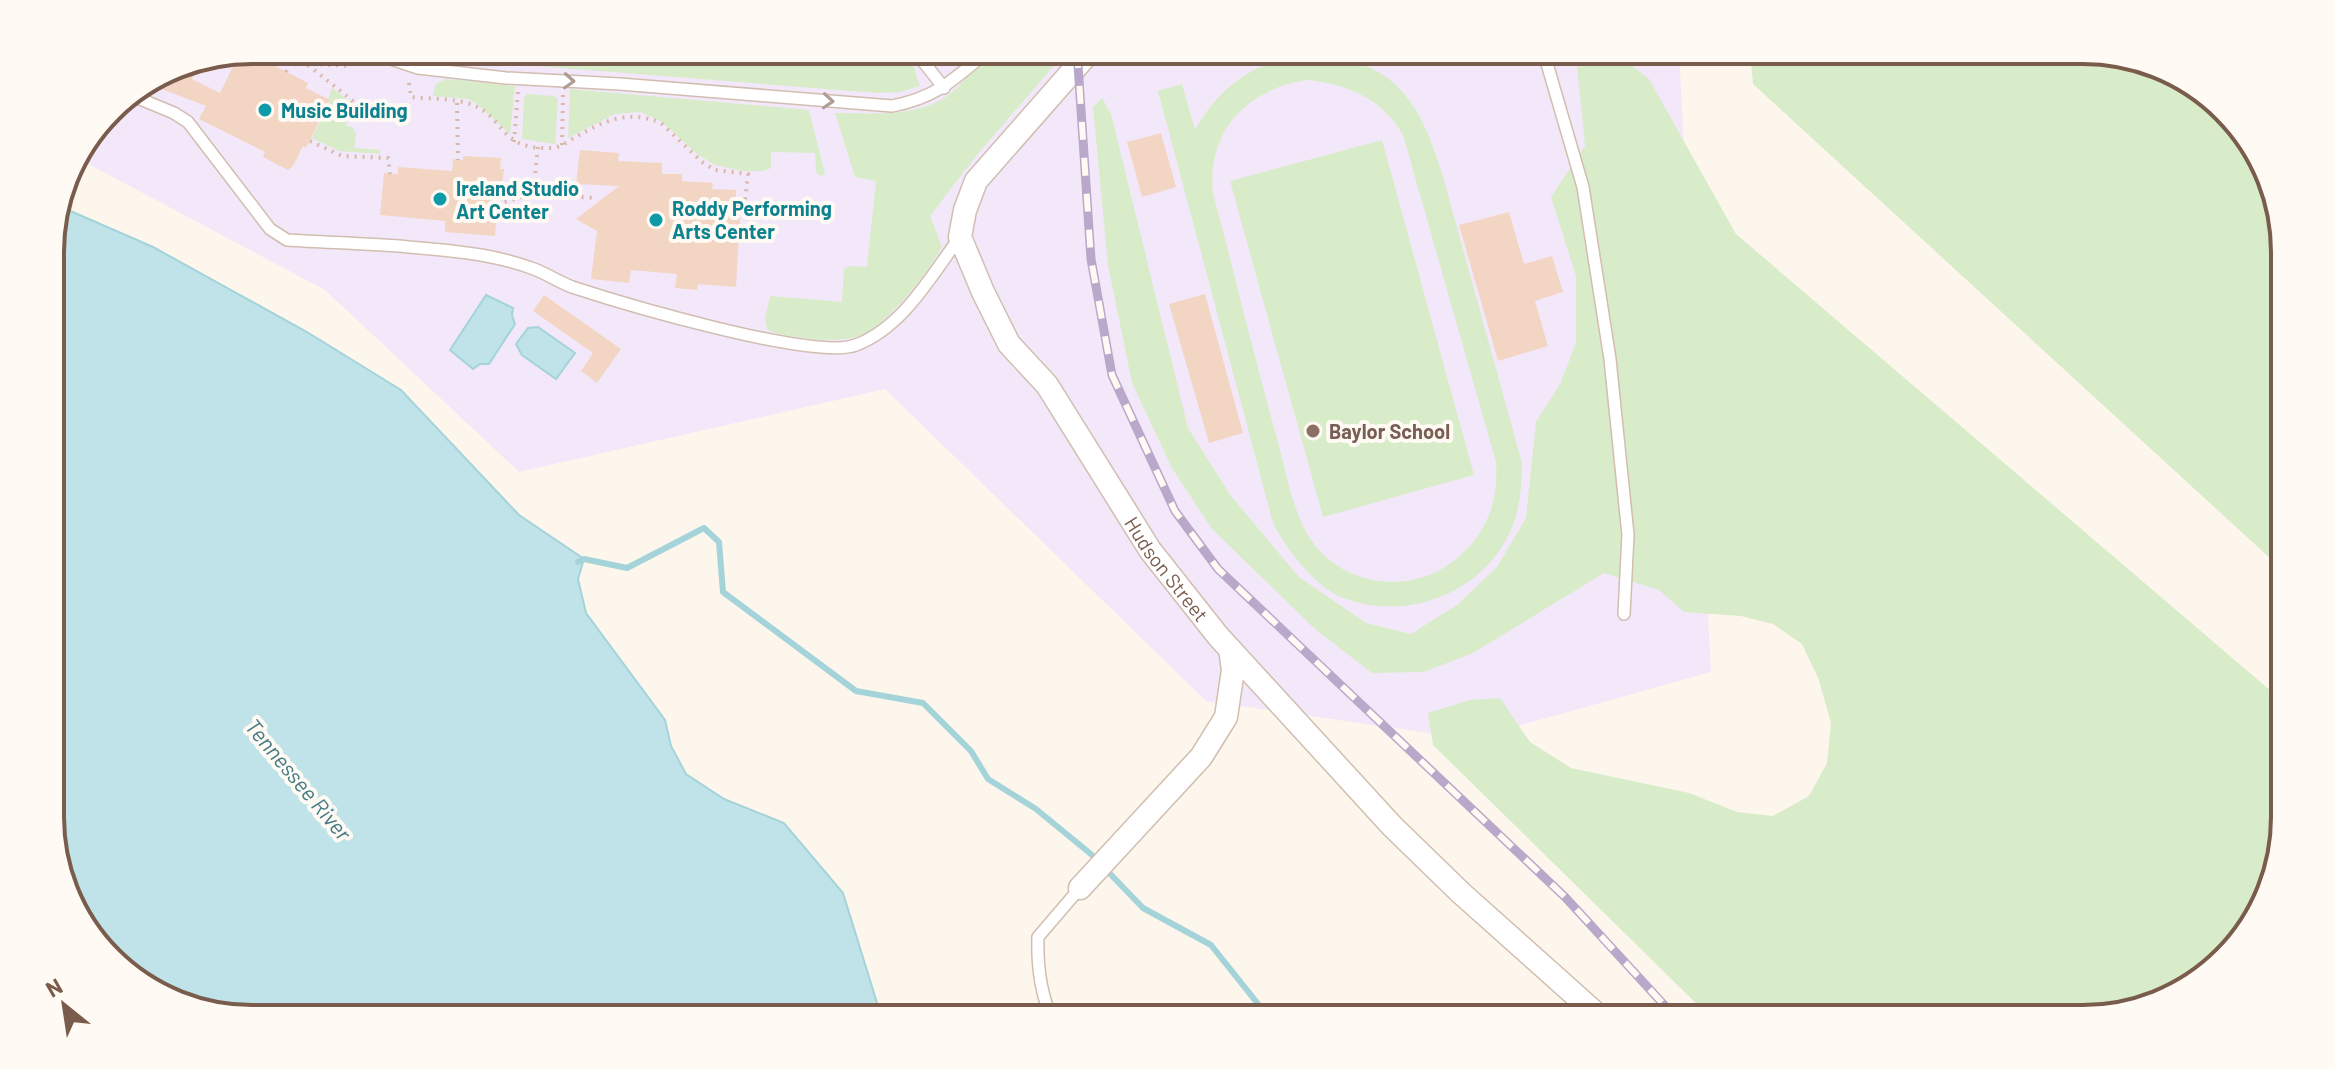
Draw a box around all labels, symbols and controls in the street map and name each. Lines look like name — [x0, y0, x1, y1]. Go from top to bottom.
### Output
one-way arrow — [563, 73, 576, 90]
one-way arrow — [822, 92, 835, 109]
place label: Music Building — [281, 98, 408, 122]
marker: Music Building — [256, 101, 274, 119]
place label: Ireland Studio Art Center — [456, 176, 579, 223]
marker: Ireland Studio Art Center — [431, 190, 449, 208]
place label: Roddy Performing Arts Center — [672, 196, 832, 243]
marker: Roddy Performing Arts Center — [647, 211, 665, 229]
place label: Baylor School — [1329, 419, 1450, 443]
marker: Baylor School — [1304, 422, 1322, 440]
street label: Hudson Street — [1120, 512, 1214, 626]
water label: Tennessee River — [241, 713, 358, 846]
north arrow — [24, 965, 104, 1045]
text: N — [41, 972, 66, 1002]

